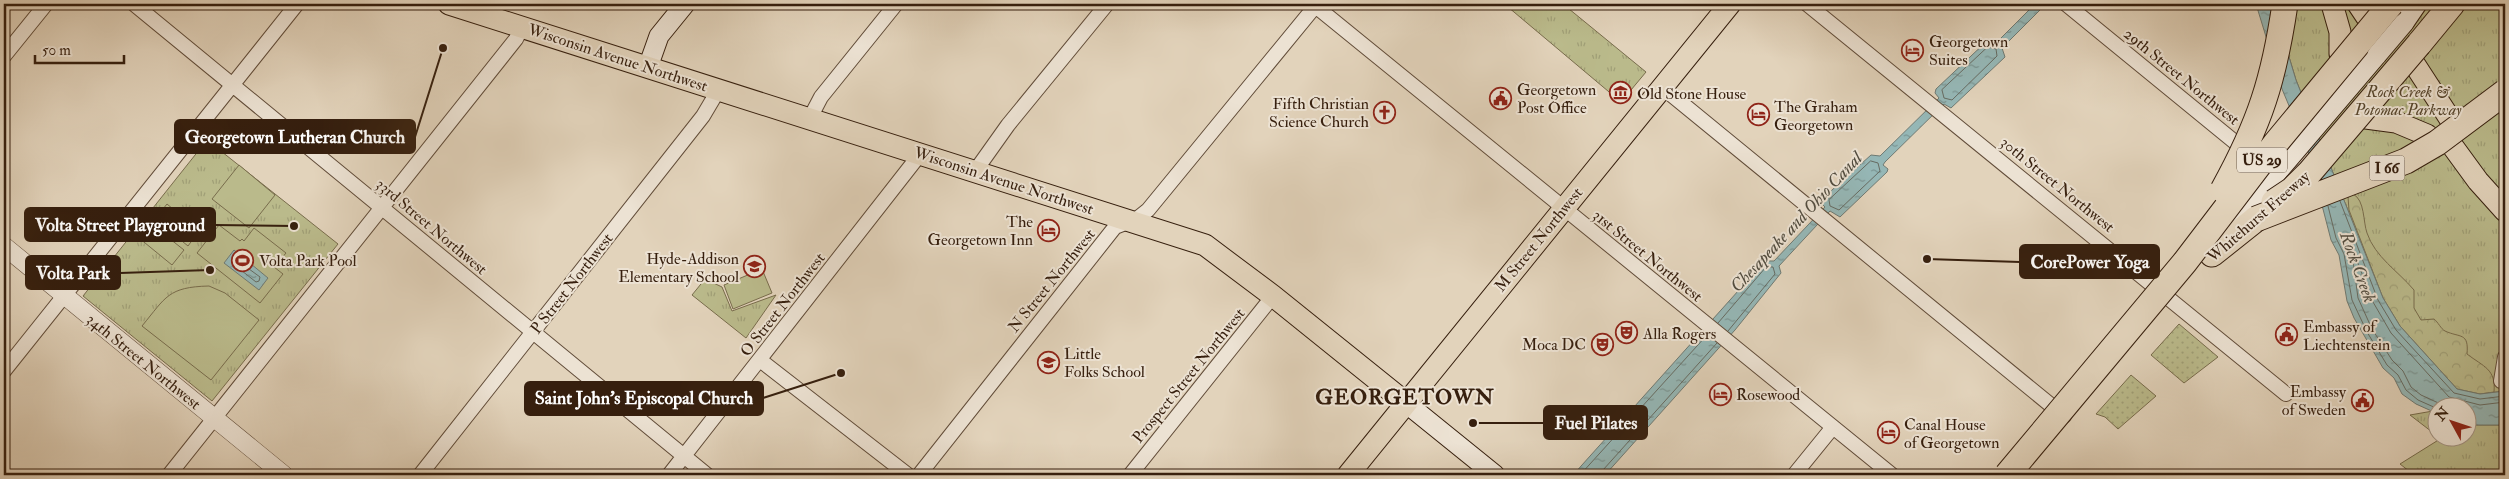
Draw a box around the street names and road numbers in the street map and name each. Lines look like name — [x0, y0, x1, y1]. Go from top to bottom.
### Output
street label: Wisconsin Avenue Northwest — [524, 19, 710, 96]
street label: 29th Street Northwest — [2119, 24, 2243, 130]
street label: 30th Street Northwest — [1996, 133, 2119, 237]
street label: Wisconsin Avenue Northwest — [910, 142, 1096, 219]
road number: US 29 — [2237, 148, 2287, 172]
road number: I 66 — [2370, 156, 2404, 180]
street label: Whitehurst Freeway — [2202, 166, 2315, 267]
street label: 33rd Street Northwest — [372, 174, 491, 279]
street label: M Street Northwest — [1490, 183, 1587, 296]
street label: 31st Street Northwest — [1588, 205, 1706, 306]
street label: N Street Northwest — [1004, 225, 1100, 337]
street label: P Street Northwest — [526, 229, 617, 338]
street label: O Street Northwest — [736, 249, 830, 361]
street label: Prospect Street Northwest — [1128, 304, 1250, 448]
street label: 34th Street Northwest — [82, 309, 205, 414]

